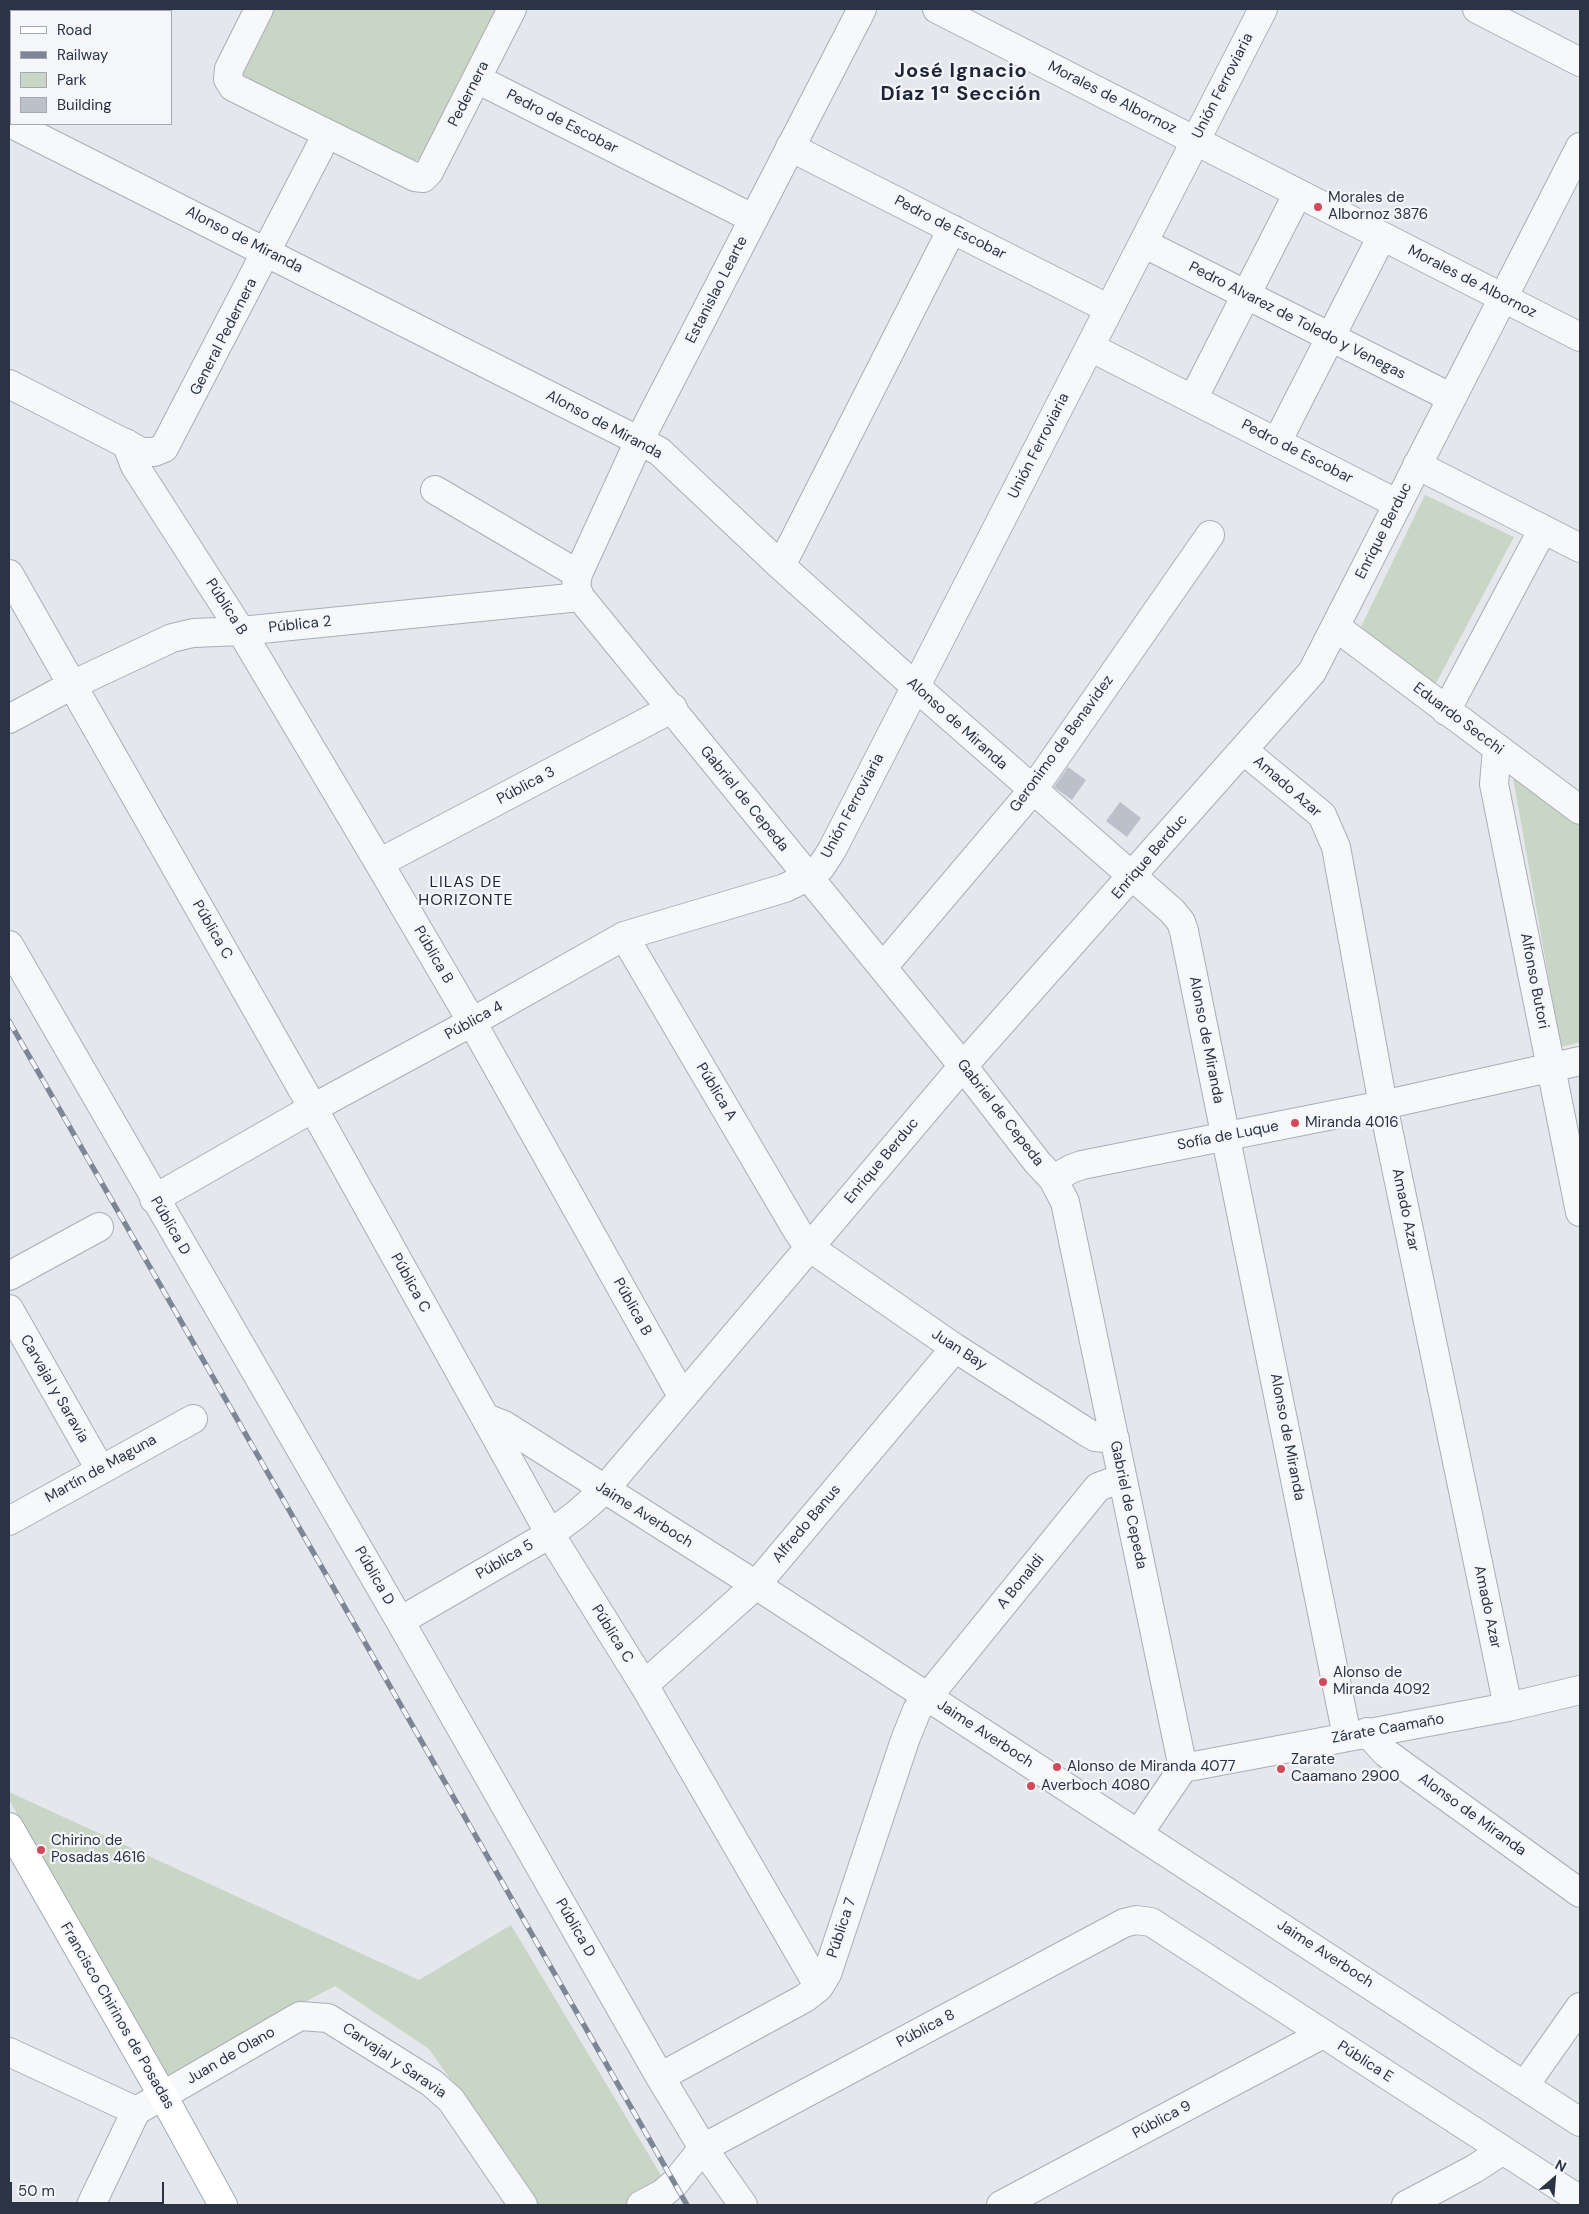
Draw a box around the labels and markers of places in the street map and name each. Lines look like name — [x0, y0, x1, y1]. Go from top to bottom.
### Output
place label: Morales de Albornoz 3876 — [1328, 189, 1428, 224]
marker: Morales de Albornoz 3876 — [1312, 201, 1324, 213]
place label: Miranda 4016 — [1305, 1114, 1399, 1132]
marker: Miranda 4016 — [1289, 1117, 1301, 1129]
place label: Alonso de Miranda 4092 — [1333, 1664, 1430, 1699]
marker: Alonso de Miranda 4092 — [1317, 1676, 1329, 1688]
place label: Zarate Caamano 2900 — [1291, 1751, 1400, 1786]
place label: Alonso de Miranda 4077 — [1067, 1758, 1235, 1776]
marker: Alonso de Miranda 4077 — [1051, 1761, 1063, 1773]
marker: Zarate Caamano 2900 — [1275, 1763, 1287, 1775]
place label: Averboch 4080 — [1041, 1777, 1150, 1795]
marker: Averboch 4080 — [1025, 1780, 1037, 1792]
place label: Chirino de Posadas 4616 — [51, 1832, 146, 1867]
marker: Chirino de Posadas 4616 — [35, 1844, 47, 1856]

